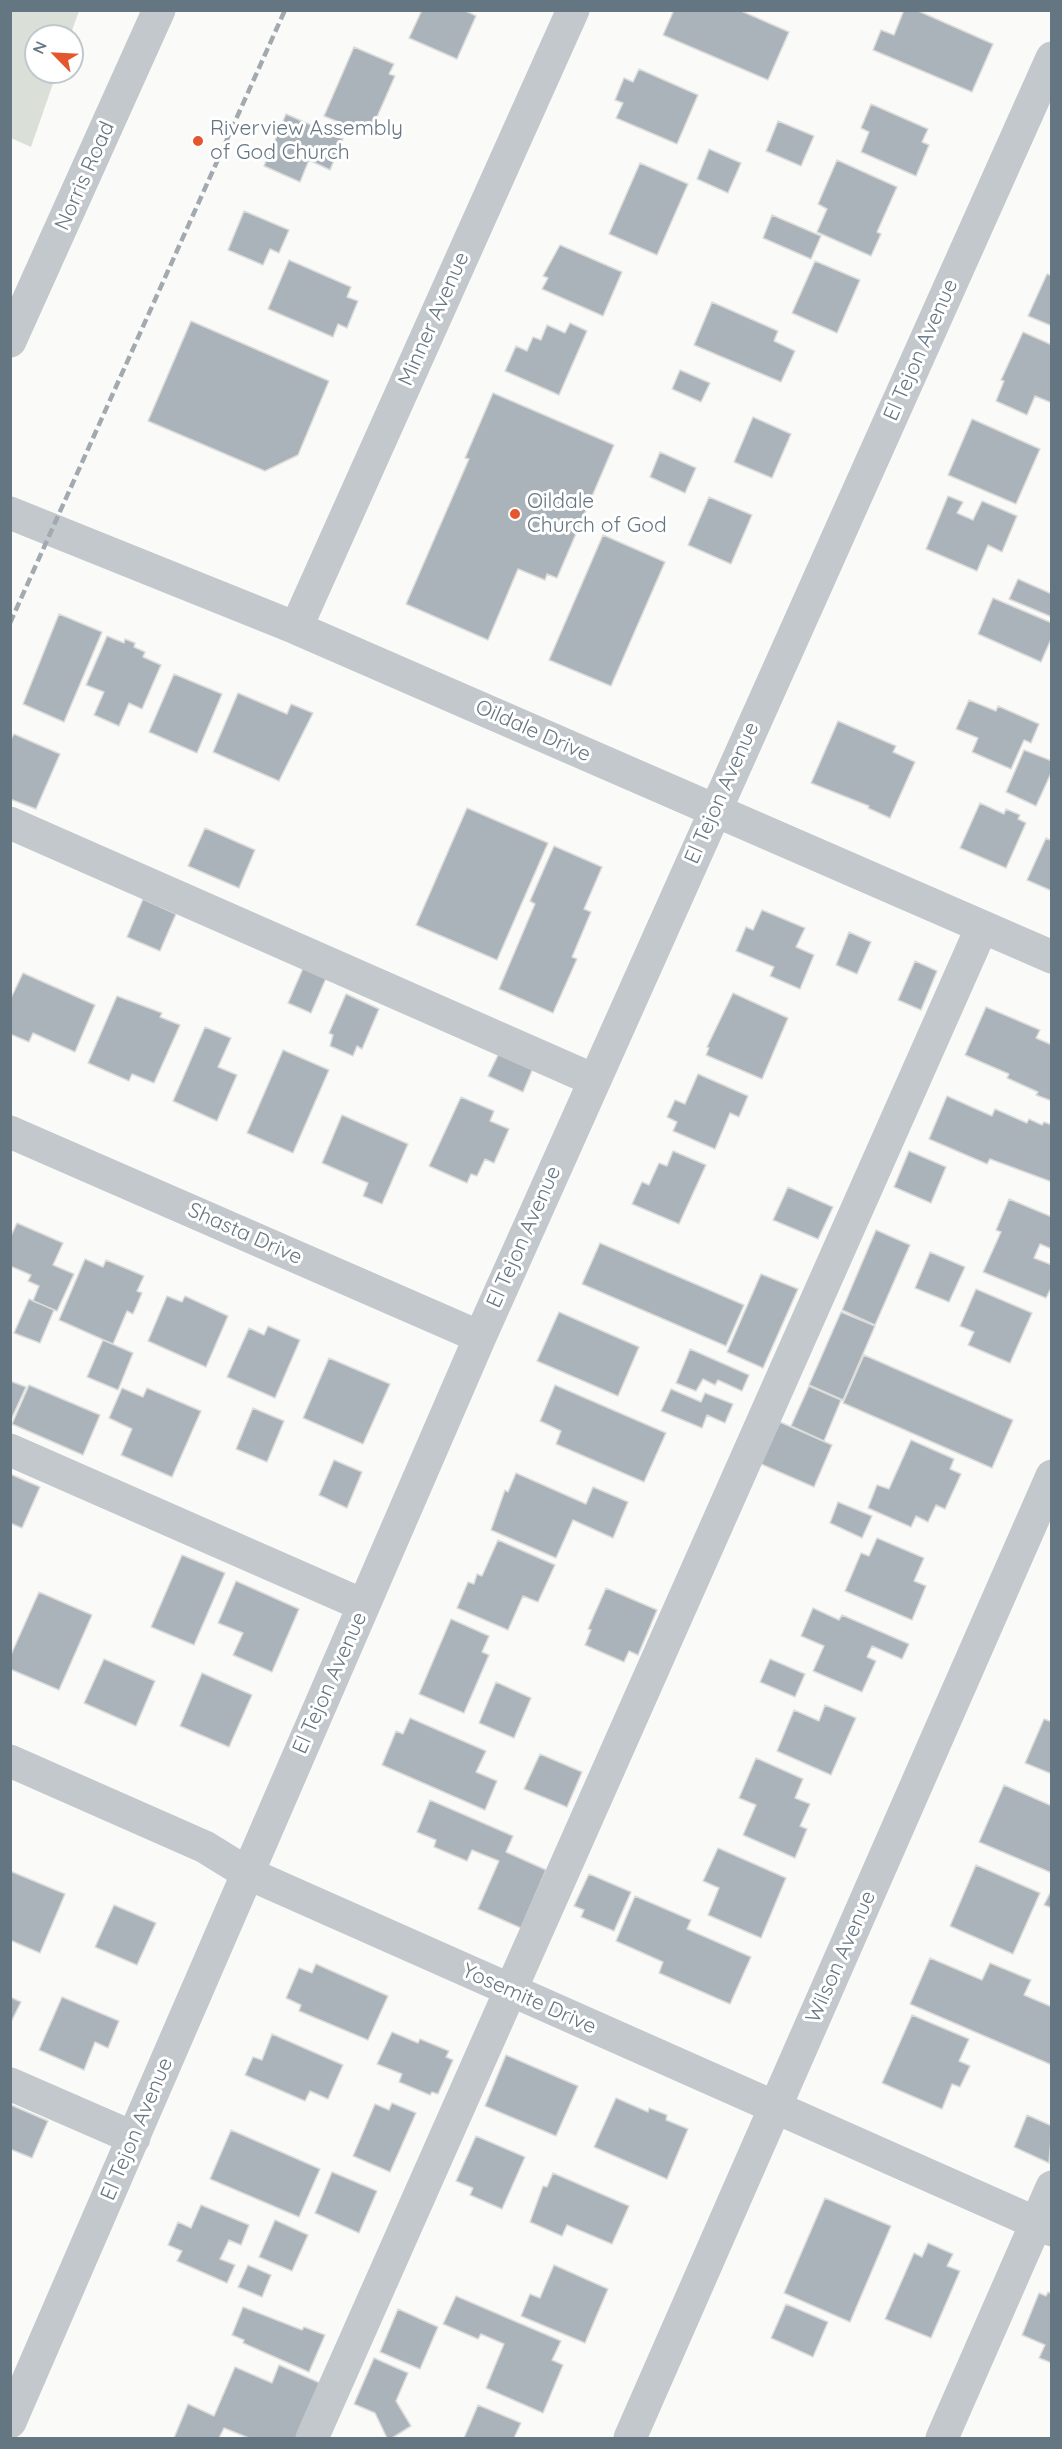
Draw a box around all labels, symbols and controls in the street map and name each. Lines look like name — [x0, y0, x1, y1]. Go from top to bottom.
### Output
north arrow — [24, 24, 84, 84]
text: N — [28, 38, 51, 57]
place label: Riverview Assembly of God Church — [210, 116, 403, 166]
street label: Norris Road — [50, 118, 120, 234]
marker: Riverview Assembly of God Church — [191, 134, 205, 148]
street label: Minner Avenue — [393, 248, 475, 390]
street label: El Tejon Avenue — [878, 275, 964, 425]
place label: Oildale Church of God — [527, 489, 667, 539]
marker: Oildale Church of God — [508, 507, 522, 521]
street label: Oildale Drive — [472, 694, 594, 768]
street label: El Tejon Avenue — [679, 718, 765, 868]
street label: El Tejon Avenue — [481, 1162, 567, 1312]
street label: Shasta Drive — [184, 1198, 306, 1270]
street label: El Tejon Avenue — [287, 1608, 373, 1758]
street label: Wilson Avenue — [801, 1887, 881, 2027]
street label: Yosemite Drive — [458, 1958, 600, 2040]
street label: El Tejon Avenue — [96, 2054, 178, 2204]

